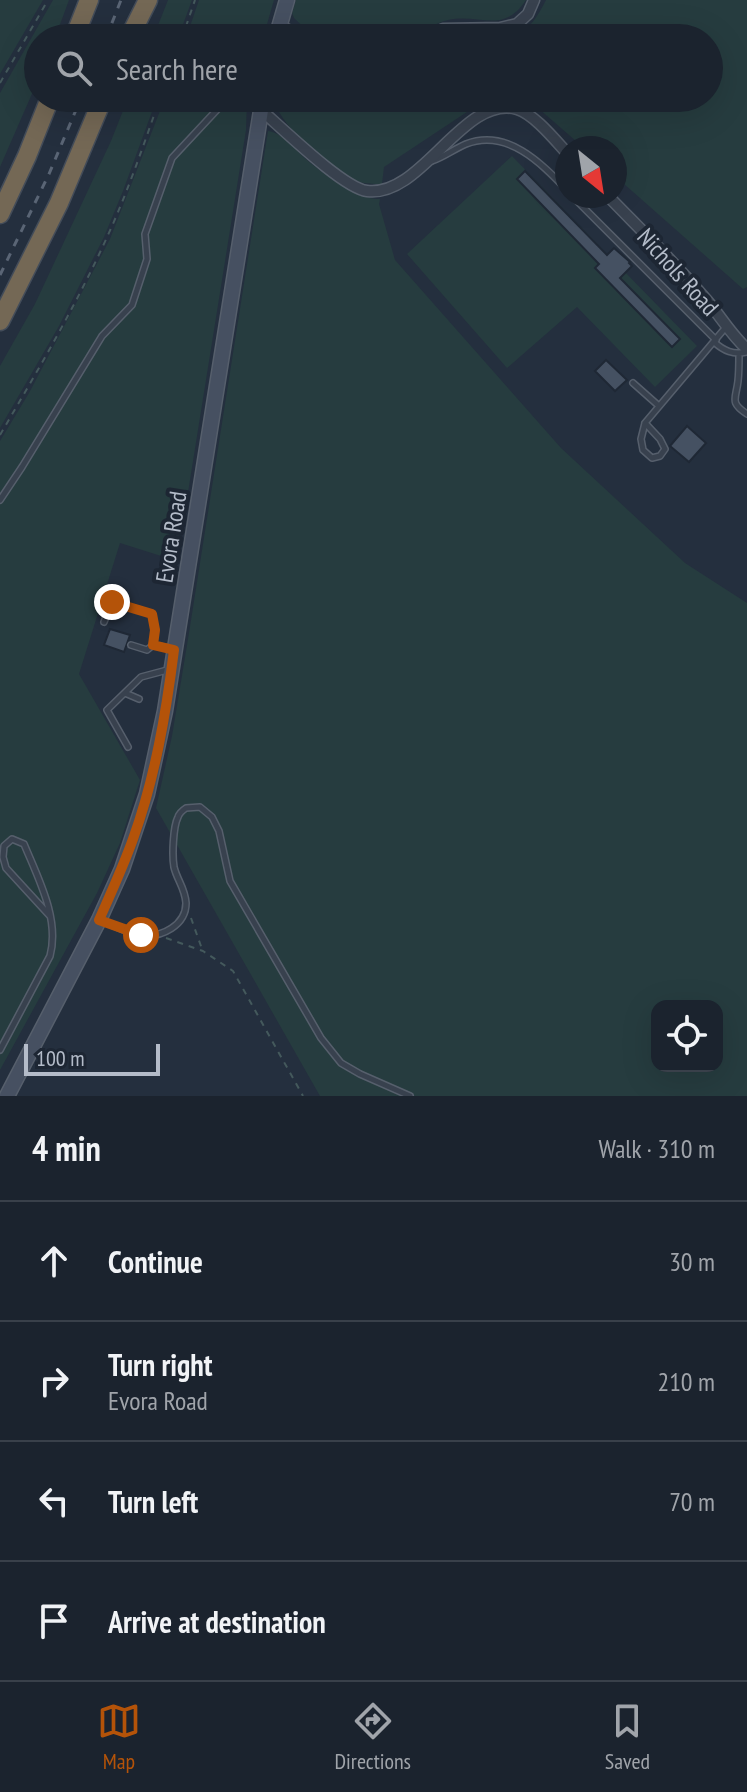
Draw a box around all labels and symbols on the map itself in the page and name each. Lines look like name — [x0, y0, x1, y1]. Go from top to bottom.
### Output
north arrow — [555, 136, 627, 208]
street label: Nichols Road — [631, 222, 725, 322]
street label: Evora Road — [148, 489, 194, 585]
route end — [94, 584, 130, 620]
route start — [123, 917, 159, 953]
scale bar — [24, 1040, 160, 1076]

